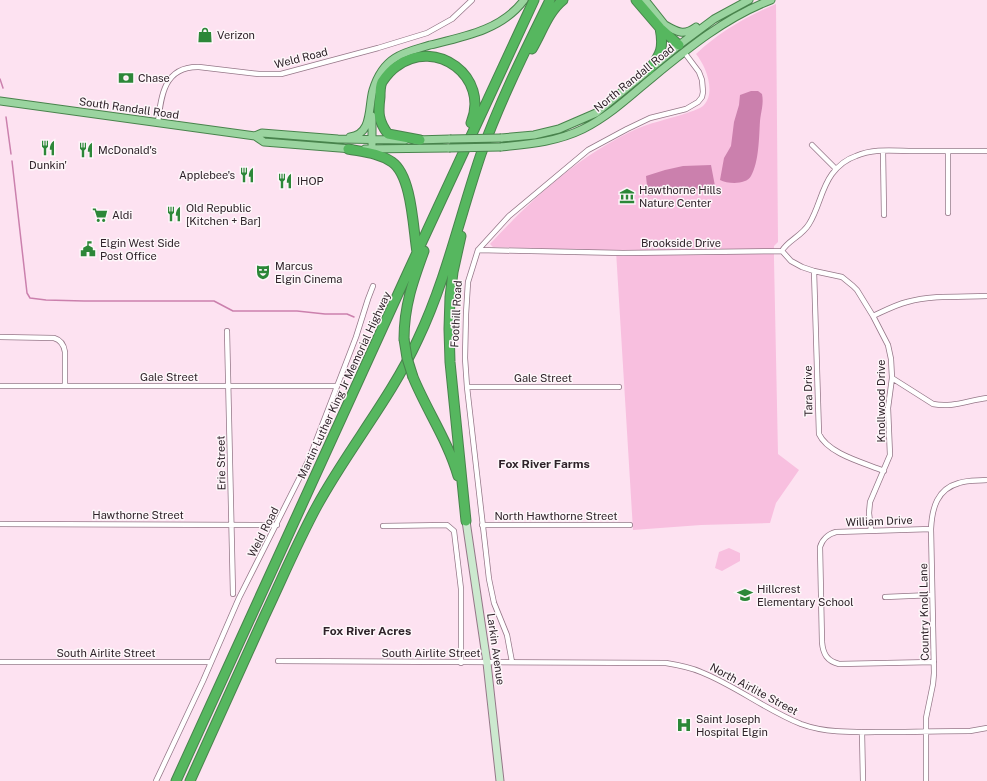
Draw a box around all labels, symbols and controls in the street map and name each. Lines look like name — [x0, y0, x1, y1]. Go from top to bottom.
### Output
shop icon: Verizon — [196, 26, 214, 44]
place label: Verizon — [217, 29, 255, 41]
street label: North Randall Road — [592, 42, 676, 114]
street label: Weld Road — [273, 46, 329, 70]
bank icon: Chase — [117, 69, 135, 87]
place label: Chase — [138, 72, 170, 84]
street label: South Randall Road — [78, 95, 180, 121]
restaurant icon: Dunkin' — [39, 139, 57, 157]
restaurant icon: McDonald's — [77, 141, 95, 159]
place label: McDonald's — [98, 144, 157, 156]
place label: Dunkin' — [29, 159, 67, 171]
restaurant icon: Applebee's — [238, 166, 256, 184]
place label: Applebee's — [179, 169, 235, 181]
restaurant icon: IHOP — [276, 172, 294, 190]
place label: IHOP — [297, 175, 324, 187]
place label: Hawthorne Hills Nature Center — [639, 184, 722, 209]
museum icon: Hawthorne Hills Nature Center — [618, 187, 636, 205]
place label: Old Republic [Kitchen + Bar] — [186, 202, 261, 227]
restaurant icon: Old Republic [Kitchen + Bar] — [165, 205, 183, 223]
supermarket icon: Aldi — [91, 206, 109, 224]
place label: Aldi — [112, 209, 132, 221]
place label: Elgin West Side Post Office — [100, 237, 180, 262]
street label: Brookside Drive — [641, 237, 721, 249]
public building icon: Elgin West Side Post Office — [79, 240, 97, 258]
place label: Marcus Elgin Cinema — [275, 260, 342, 285]
theatre icon: Marcus Elgin Cinema — [254, 263, 272, 281]
street label: Foothill Road — [448, 280, 464, 348]
street label: Martin Luther King Jr Memorial Highway — [295, 289, 393, 480]
street label: Knollwood Drive — [875, 360, 887, 442]
street label: Tara Drive — [802, 365, 814, 417]
street label: Gale Street — [140, 371, 198, 383]
street label: Gale Street — [514, 372, 572, 384]
street label: Erie Street — [215, 436, 227, 490]
district label: Fox River Farms — [498, 457, 590, 471]
street label: Weld Road — [245, 505, 281, 559]
street label: Hawthorne Street — [92, 509, 184, 521]
street label: North Hawthorne Street — [494, 510, 618, 522]
street label: William Drive — [845, 514, 913, 528]
street label: Country Knoll Lane — [917, 563, 931, 661]
place label: Hillcrest Elementary School — [757, 583, 854, 608]
school or university icon: Hillcrest Elementary School — [736, 586, 754, 604]
street label: Larkin Avenue — [485, 612, 507, 686]
district label: Fox River Acres — [323, 624, 411, 638]
street label: South Airlite Street — [56, 647, 156, 659]
street label: South Airlite Street — [381, 647, 481, 659]
street label: North Airlite Street — [708, 661, 800, 717]
place label: Saint Joseph Hospital Elgin — [696, 713, 768, 738]
hospital icon: Saint Joseph Hospital Elgin — [675, 716, 693, 734]

